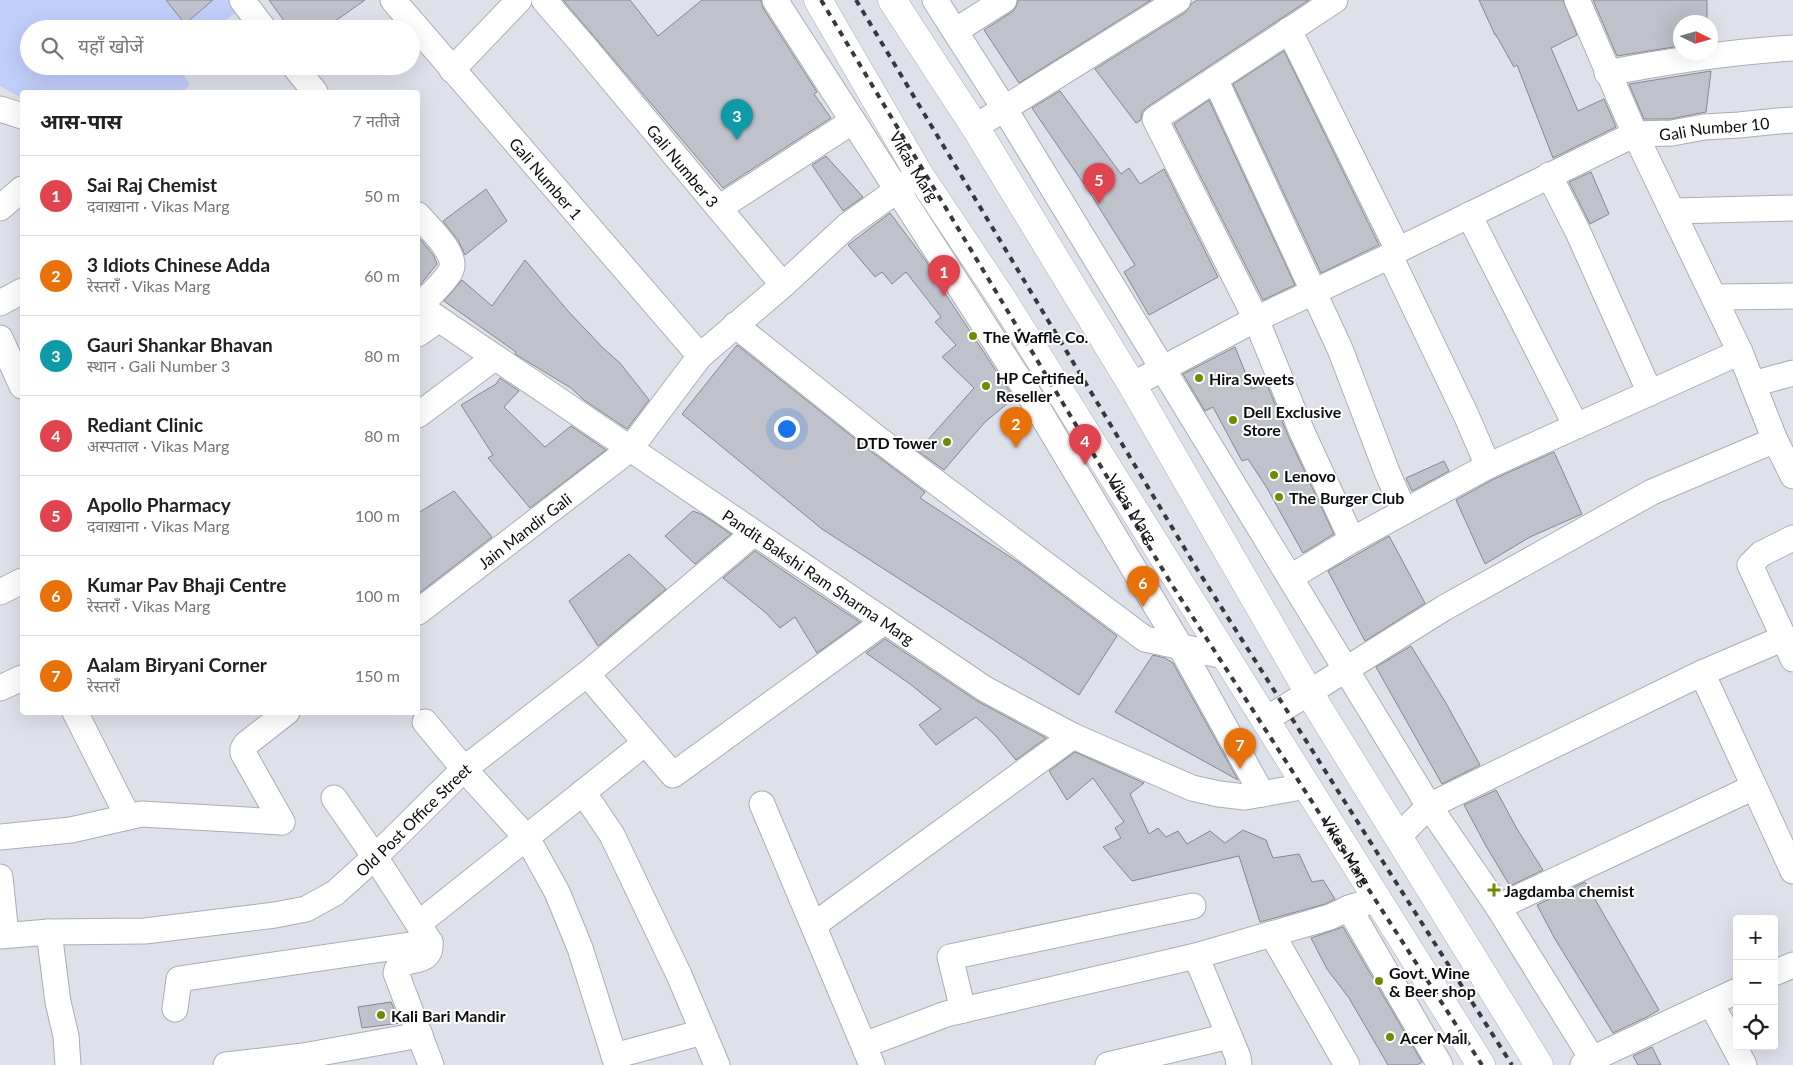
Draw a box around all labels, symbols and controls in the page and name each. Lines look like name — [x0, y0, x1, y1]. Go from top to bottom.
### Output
north arrow — [1673, 15, 1718, 60]
search box — [20, 20, 420, 75]
icon: search — [38, 34, 66, 62]
text: यहाँ खोजें — [78, 34, 143, 57]
pin: 3 — [721, 99, 753, 140]
text: आस-पास — [40, 108, 122, 133]
text: 7 नतीजे — [353, 111, 400, 130]
street label: Gali Number 10 — [1659, 112, 1770, 143]
street label: Gali Number 3 — [643, 120, 723, 210]
street label: Vikas Marg — [886, 127, 944, 204]
street label: Gali Number 1 — [506, 133, 587, 223]
pin: 5 — [1083, 163, 1115, 204]
text: Sai Raj Chemist — [87, 173, 217, 196]
text: 1 — [51, 186, 61, 205]
text: 50 m — [364, 186, 400, 205]
text: दवाख़ाना · Vikas Marg — [87, 196, 229, 215]
text: 3 Idiots Chinese Adda — [87, 253, 270, 276]
pin: 1 — [928, 255, 960, 296]
text: 2 — [51, 266, 61, 285]
text: 60 m — [364, 266, 400, 285]
text: रेस्तराँ · Vikas Marg — [87, 276, 210, 295]
place label: The Waffle Co. — [983, 327, 1089, 346]
marker: The Waffle Co. — [967, 330, 979, 342]
text: Gauri Shankar Bhavan — [87, 333, 273, 356]
text: 3 — [51, 346, 61, 365]
text: 80 m — [364, 346, 400, 365]
text: स्थान · Gali Number 3 — [87, 356, 230, 375]
place label: HP Certified Reseller — [996, 368, 1084, 405]
place label: Hira Sweets — [1209, 369, 1294, 388]
marker: Hira Sweets — [1193, 372, 1205, 384]
marker: HP Certified Reseller — [980, 380, 992, 392]
place label: Dell Exclusive Store — [1243, 402, 1342, 439]
pin: 2 — [1000, 407, 1032, 448]
text: Rediant Clinic — [87, 413, 203, 436]
marker: Dell Exclusive Store — [1227, 414, 1239, 426]
your location — [774, 416, 800, 442]
pin: 4 — [1069, 424, 1101, 465]
text: 4 — [51, 426, 61, 445]
text: 80 m — [364, 426, 400, 445]
place label: DTD Tower — [856, 433, 937, 452]
text: अस्पताल · Vikas Marg — [87, 436, 229, 455]
marker: DTD Tower — [941, 436, 953, 448]
place label: Lenovo — [1284, 466, 1336, 485]
marker: Lenovo — [1268, 469, 1280, 481]
street label: Vikas Marg — [1104, 470, 1162, 546]
place label: The Burger Club — [1289, 488, 1404, 507]
street label: Jain Mandir Gali — [474, 489, 575, 572]
marker: The Burger Club — [1273, 491, 1285, 503]
text: Apollo Pharmacy — [87, 493, 231, 516]
street label: Pandit Bakshi Ram Sharma Marg — [719, 505, 918, 648]
text: 5 — [51, 506, 61, 525]
text: 100 m — [355, 506, 400, 525]
text: दवाख़ाना · Vikas Marg — [87, 516, 229, 535]
pin: 6 — [1127, 566, 1159, 607]
text: Kumar Pav Bhaji Centre — [87, 573, 286, 596]
text: 6 — [51, 586, 61, 605]
text: 100 m — [355, 586, 400, 605]
text: रेस्तराँ · Vikas Marg — [87, 596, 210, 615]
text: Aalam Biryani Corner — [87, 653, 267, 676]
text: 7 — [51, 666, 61, 685]
text: 150 m — [355, 666, 400, 685]
text: रेस्तराँ — [87, 676, 120, 695]
pin: 7 — [1224, 728, 1256, 769]
street label: Old Post Office Street — [351, 758, 474, 880]
street label: Vikas Marg — [1318, 812, 1376, 889]
place label: Jagdamba chemist — [1504, 881, 1634, 900]
marker: Jagdamba chemist — [1488, 884, 1500, 896]
map controls — [1733, 915, 1778, 1050]
button: + — [1733, 915, 1778, 960]
button: − — [1733, 960, 1778, 1005]
place label: Govt. Wine & Beer shop — [1389, 963, 1476, 1000]
marker: Govt. Wine & Beer shop — [1373, 975, 1385, 987]
button: locate — [1733, 1005, 1778, 1050]
place label: Kali Bari Mandir — [391, 1006, 506, 1025]
marker: Kali Bari Mandir — [375, 1009, 387, 1021]
place label: Acer Mall — [1399, 1028, 1468, 1047]
marker: Acer Mall — [1384, 1031, 1396, 1043]

